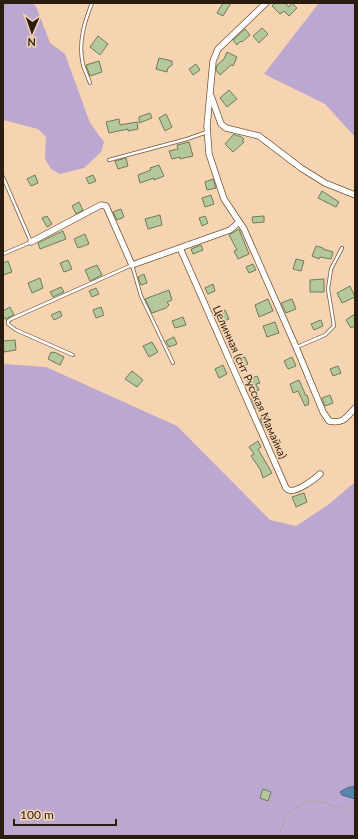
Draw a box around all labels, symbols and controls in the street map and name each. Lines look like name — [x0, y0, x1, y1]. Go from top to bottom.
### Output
north arrow — [12, 12, 52, 52]
text: N — [27, 36, 36, 49]
street label: Целинная (снт Русская Мамайка) — [211, 303, 290, 460]
scale bar — [14, 801, 116, 827]
text: 100 m — [20, 807, 54, 822]

